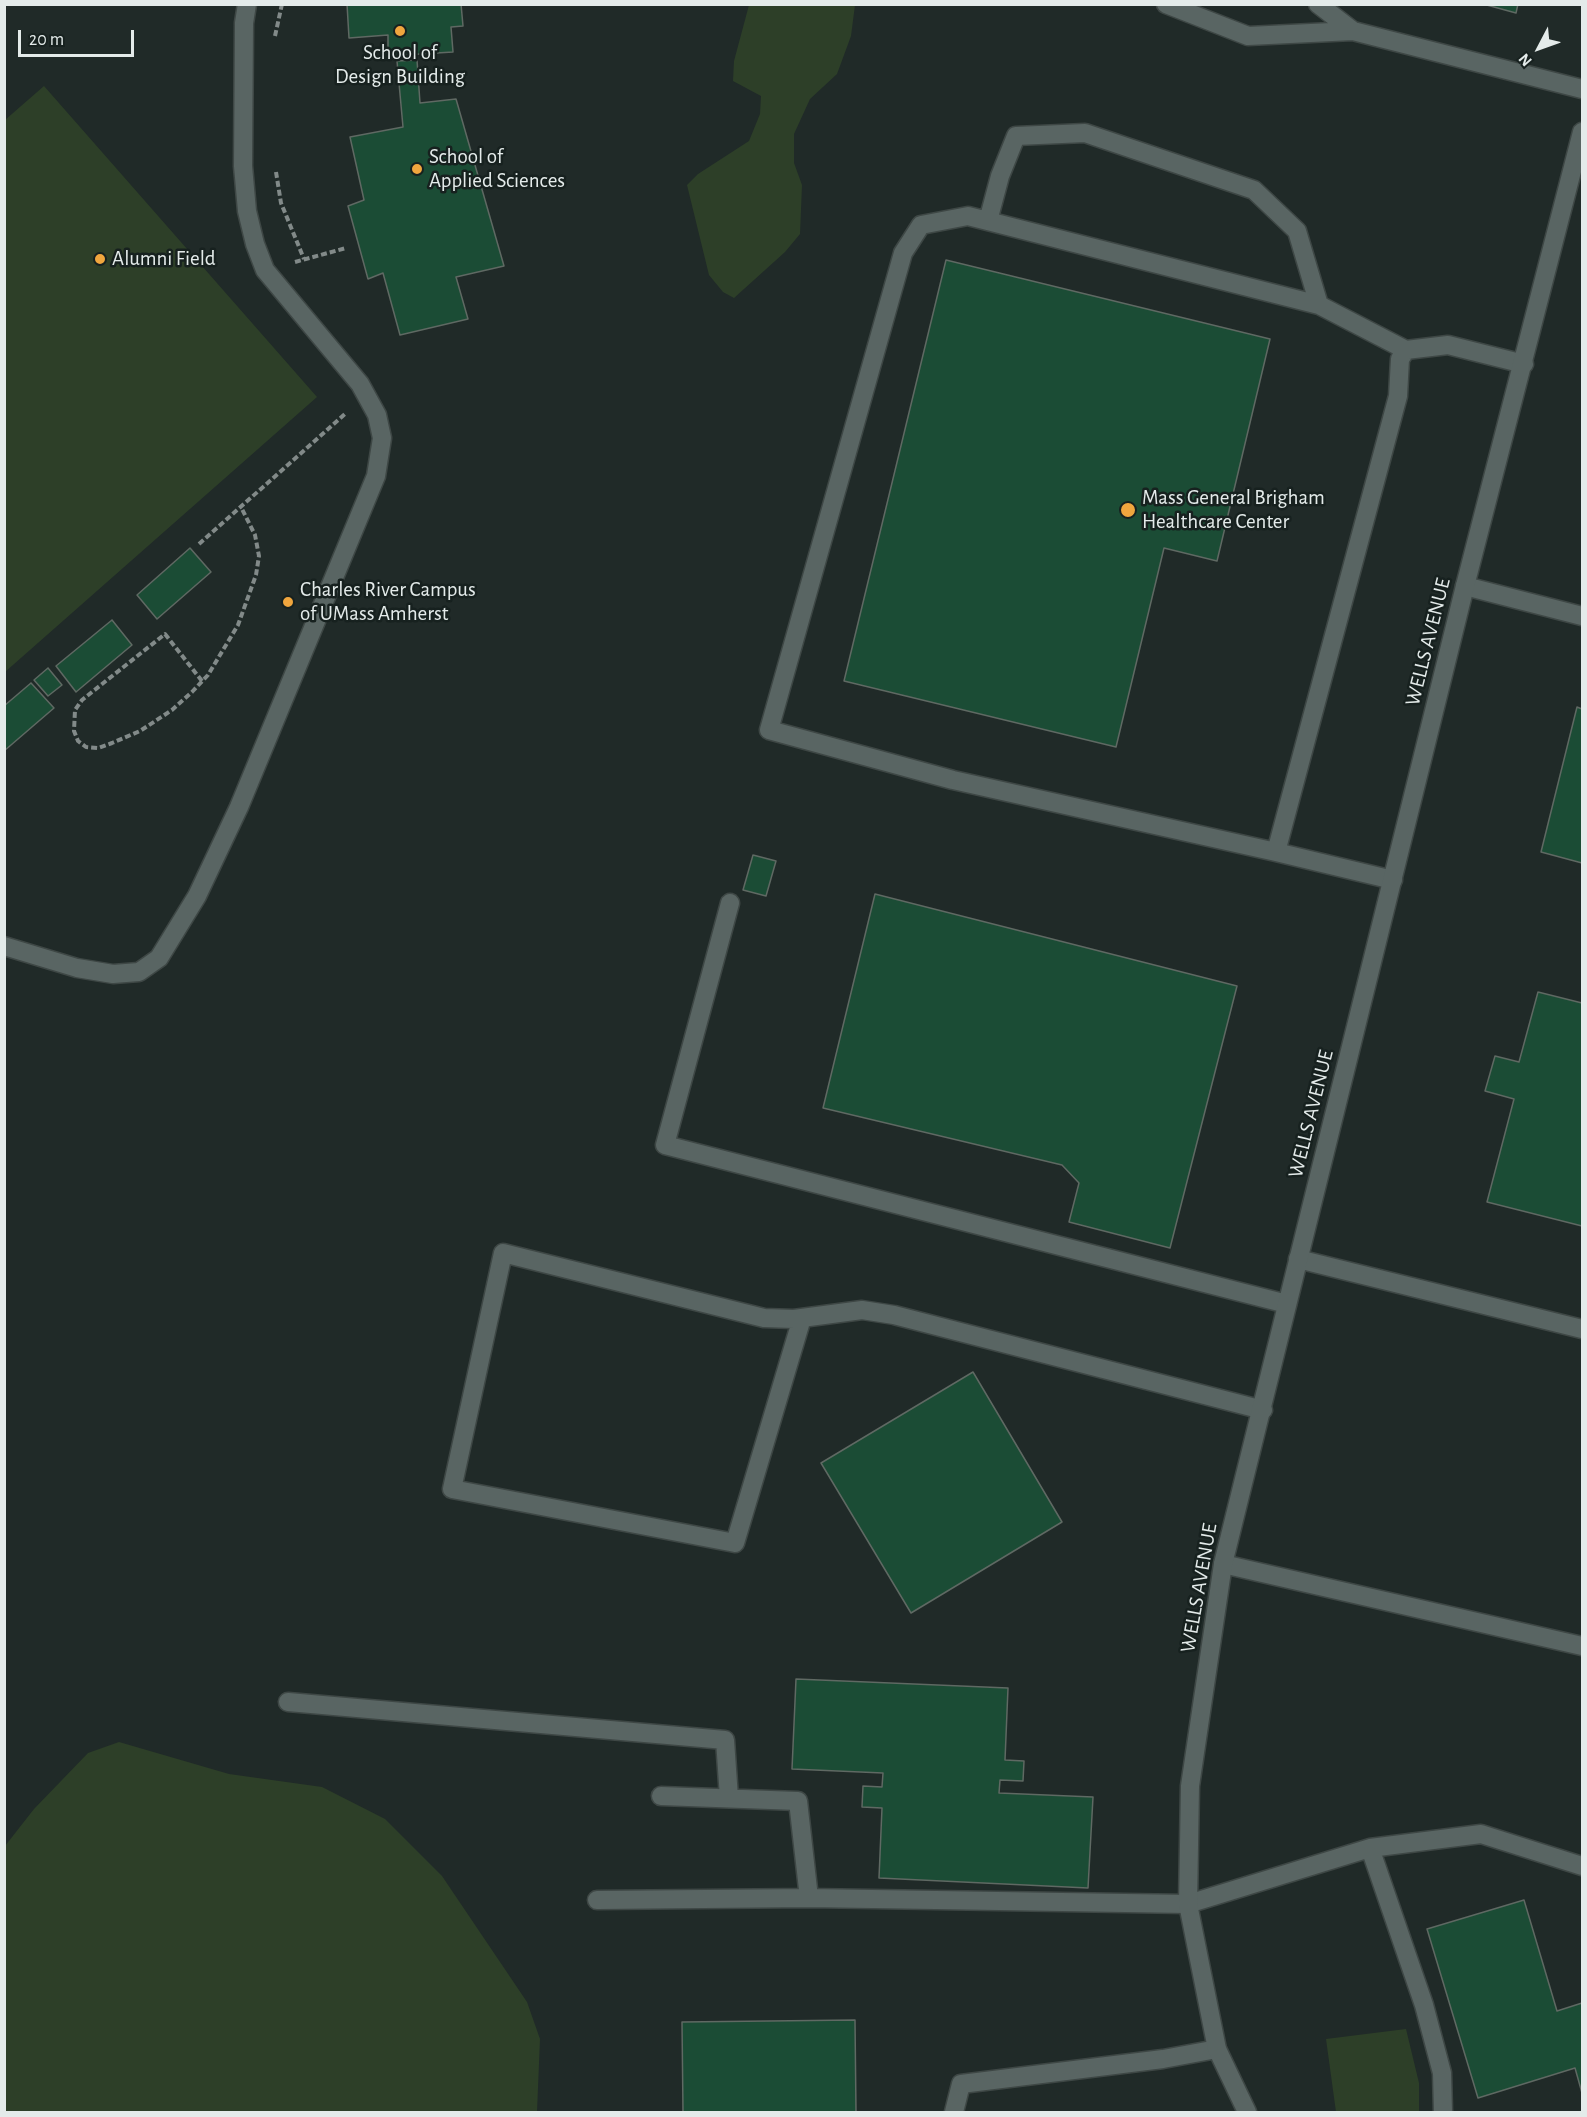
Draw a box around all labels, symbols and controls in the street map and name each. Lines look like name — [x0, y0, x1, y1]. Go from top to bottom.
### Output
scale bar — [21, 18, 136, 56]
north arrow — [1509, 18, 1569, 78]
marker: School of Design Building — [393, 24, 407, 38]
text: 20 m — [29, 31, 64, 49]
place label: School of Design Building — [335, 40, 465, 90]
text: N — [1516, 50, 1535, 69]
place label: School of Applied Sciences — [429, 144, 565, 194]
marker: School of Applied Sciences — [410, 162, 424, 176]
place label: Alumni Field — [112, 246, 216, 272]
marker: Alumni Field — [93, 252, 107, 266]
place label: Mass General Brigham Healthcare Center — [1142, 485, 1325, 535]
marker: Mass General Brigham Healthcare Center — [1119, 501, 1137, 519]
street label: WELLS AVENUE — [1400, 575, 1456, 709]
place label: Charles River Campus of UMass Amherst — [300, 577, 476, 627]
marker: Charles River Campus of UMass Amherst — [281, 595, 295, 609]
street label: WELLS AVENUE — [1283, 1047, 1339, 1181]
street label: WELLS AVENUE — [1175, 1521, 1223, 1655]

